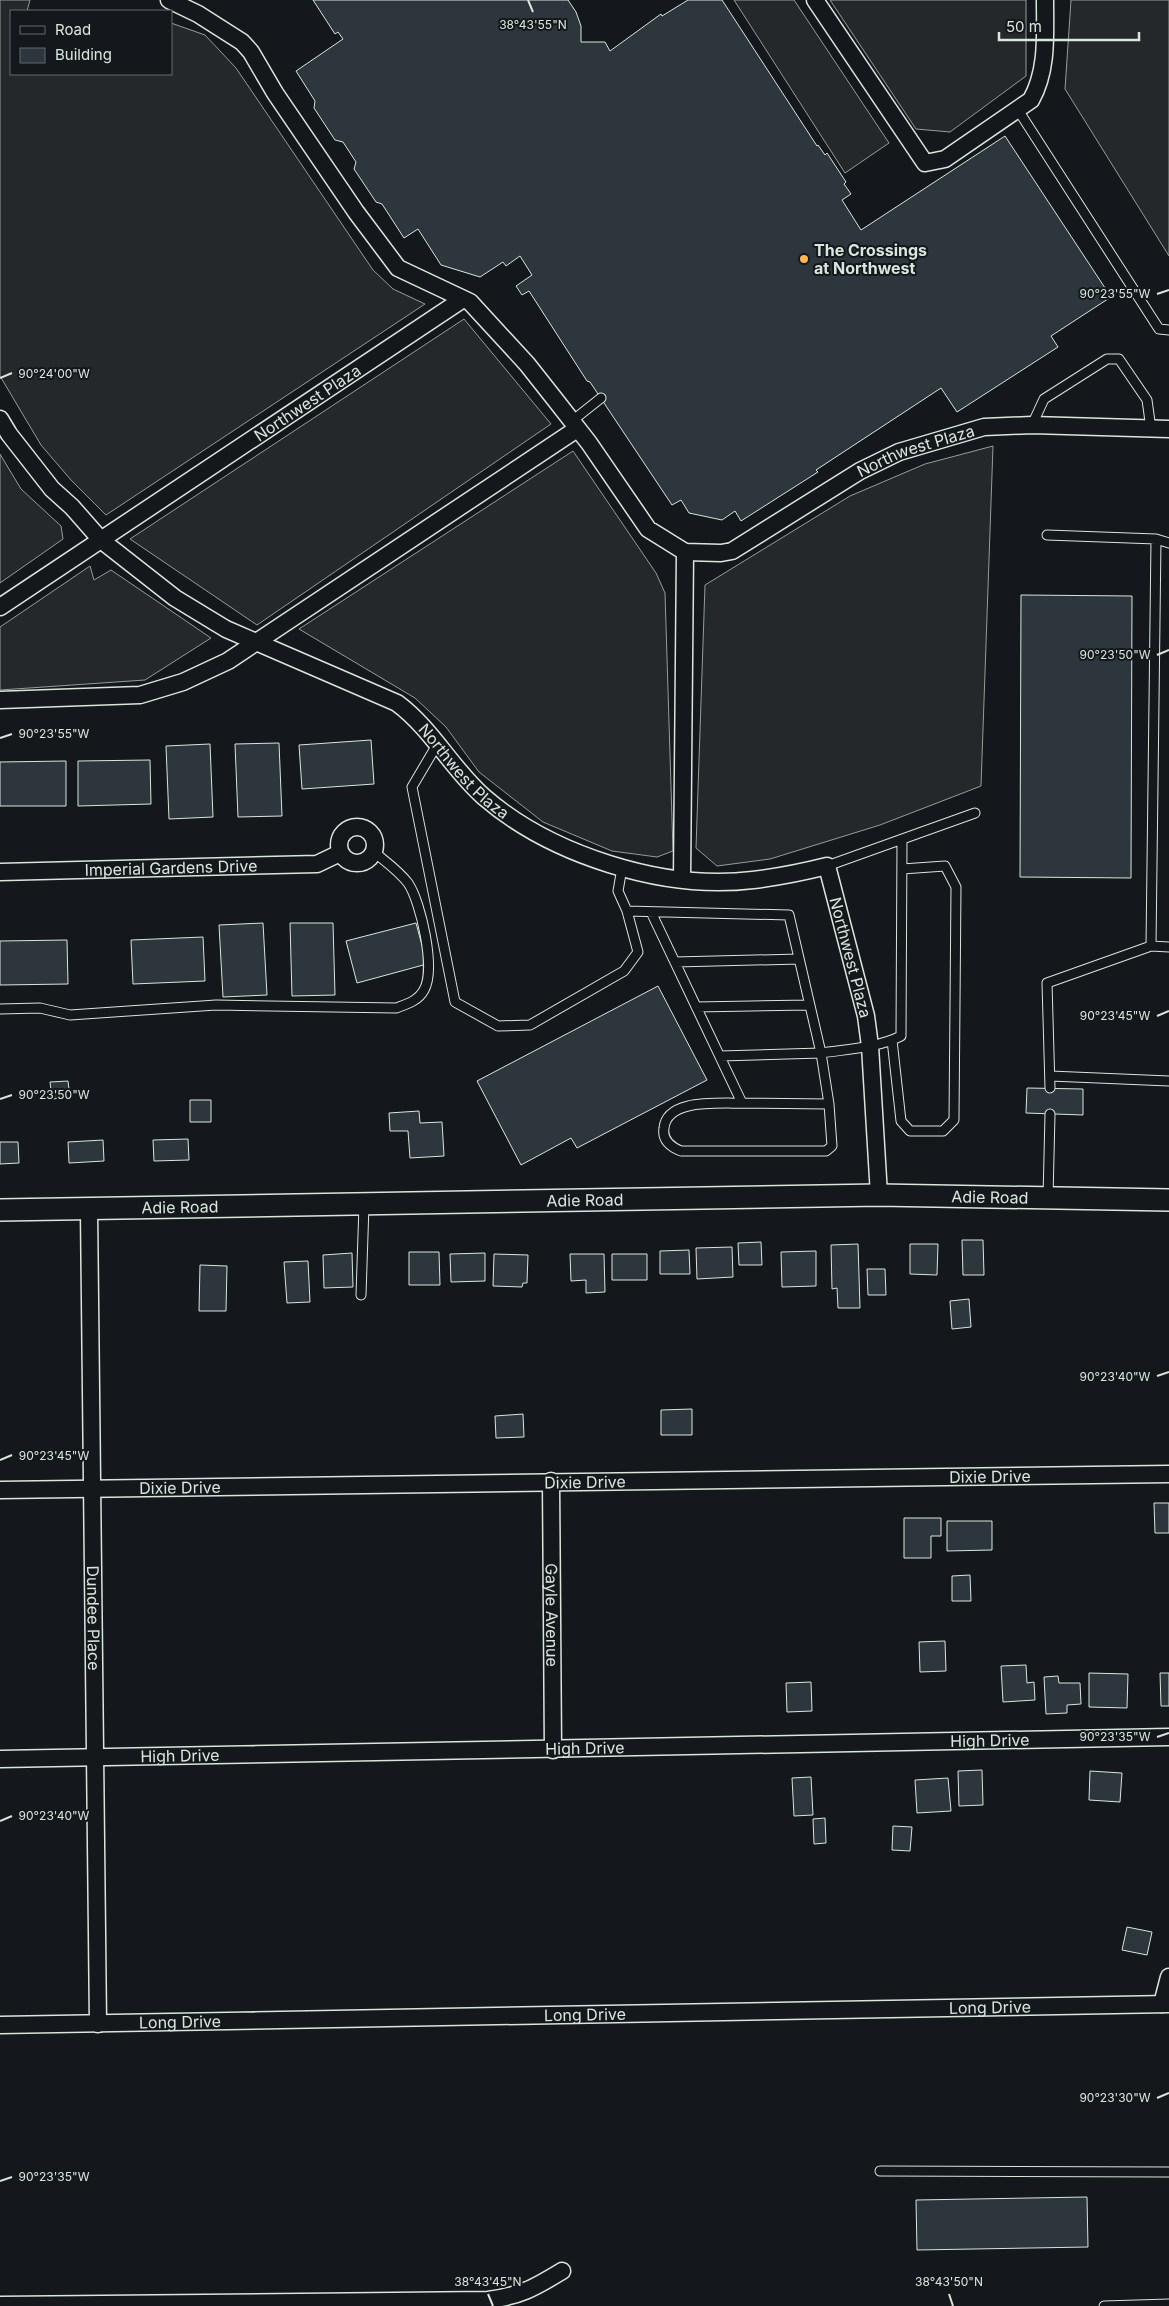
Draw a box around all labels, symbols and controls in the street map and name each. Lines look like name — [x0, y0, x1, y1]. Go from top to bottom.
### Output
legend — [10, 10, 172, 75]
scale bar — [999, 10, 1139, 42]
text: 38°43'55"N — [499, 17, 567, 32]
text: 50 m — [1006, 17, 1042, 36]
text: Road — [55, 20, 91, 39]
text: Building — [55, 45, 112, 64]
place label: The Crossings at Northwest — [814, 240, 927, 278]
marker: The Crossings at Northwest — [798, 253, 810, 265]
text: 90°23'55"W — [1080, 286, 1151, 301]
street label: Northwest Plaza — [250, 360, 364, 445]
text: 90°24'00"W — [18, 366, 90, 381]
street label: Northwest Plaza — [853, 420, 977, 481]
text: 90°23'50"W — [1079, 647, 1151, 662]
street label: Northwest Plaza — [414, 719, 513, 823]
text: 90°23'55"W — [19, 726, 90, 741]
street label: Imperial Gardens Drive — [84, 856, 258, 880]
street label: Northwest Plaza — [825, 895, 876, 1020]
text: 90°23'45"W — [1080, 1008, 1150, 1023]
text: 90°23'50"W — [18, 1087, 90, 1102]
street label: Adie Road — [951, 1186, 1029, 1208]
street label: Adie Road — [546, 1189, 624, 1211]
street label: Adie Road — [141, 1196, 219, 1218]
text: 90°23'40"W — [1080, 1369, 1151, 1384]
text: 90°23'45"W — [19, 1448, 89, 1463]
street label: Dixie Drive — [949, 1466, 1031, 1487]
street label: Dixie Drive — [544, 1471, 626, 1493]
street label: Dixie Drive — [139, 1477, 221, 1498]
street label: Gayle Avenue — [542, 1563, 562, 1667]
street label: Dundee Place — [83, 1565, 104, 1671]
text: 90°23'35"W — [1080, 1729, 1151, 1744]
street label: High Drive — [950, 1730, 1030, 1751]
street label: High Drive — [545, 1737, 625, 1759]
street label: High Drive — [140, 1745, 220, 1766]
text: 90°23'40"W — [19, 1808, 90, 1823]
street label: Long Drive — [949, 1996, 1031, 2018]
street label: Long Drive — [544, 2004, 626, 2025]
street label: Long Drive — [139, 2011, 221, 2033]
text: 90°23'30"W — [1079, 2090, 1151, 2105]
text: 90°23'35"W — [19, 2169, 90, 2184]
text: 38°43'45"N — [454, 2274, 522, 2289]
text: 38°43'50"N — [915, 2274, 983, 2289]

